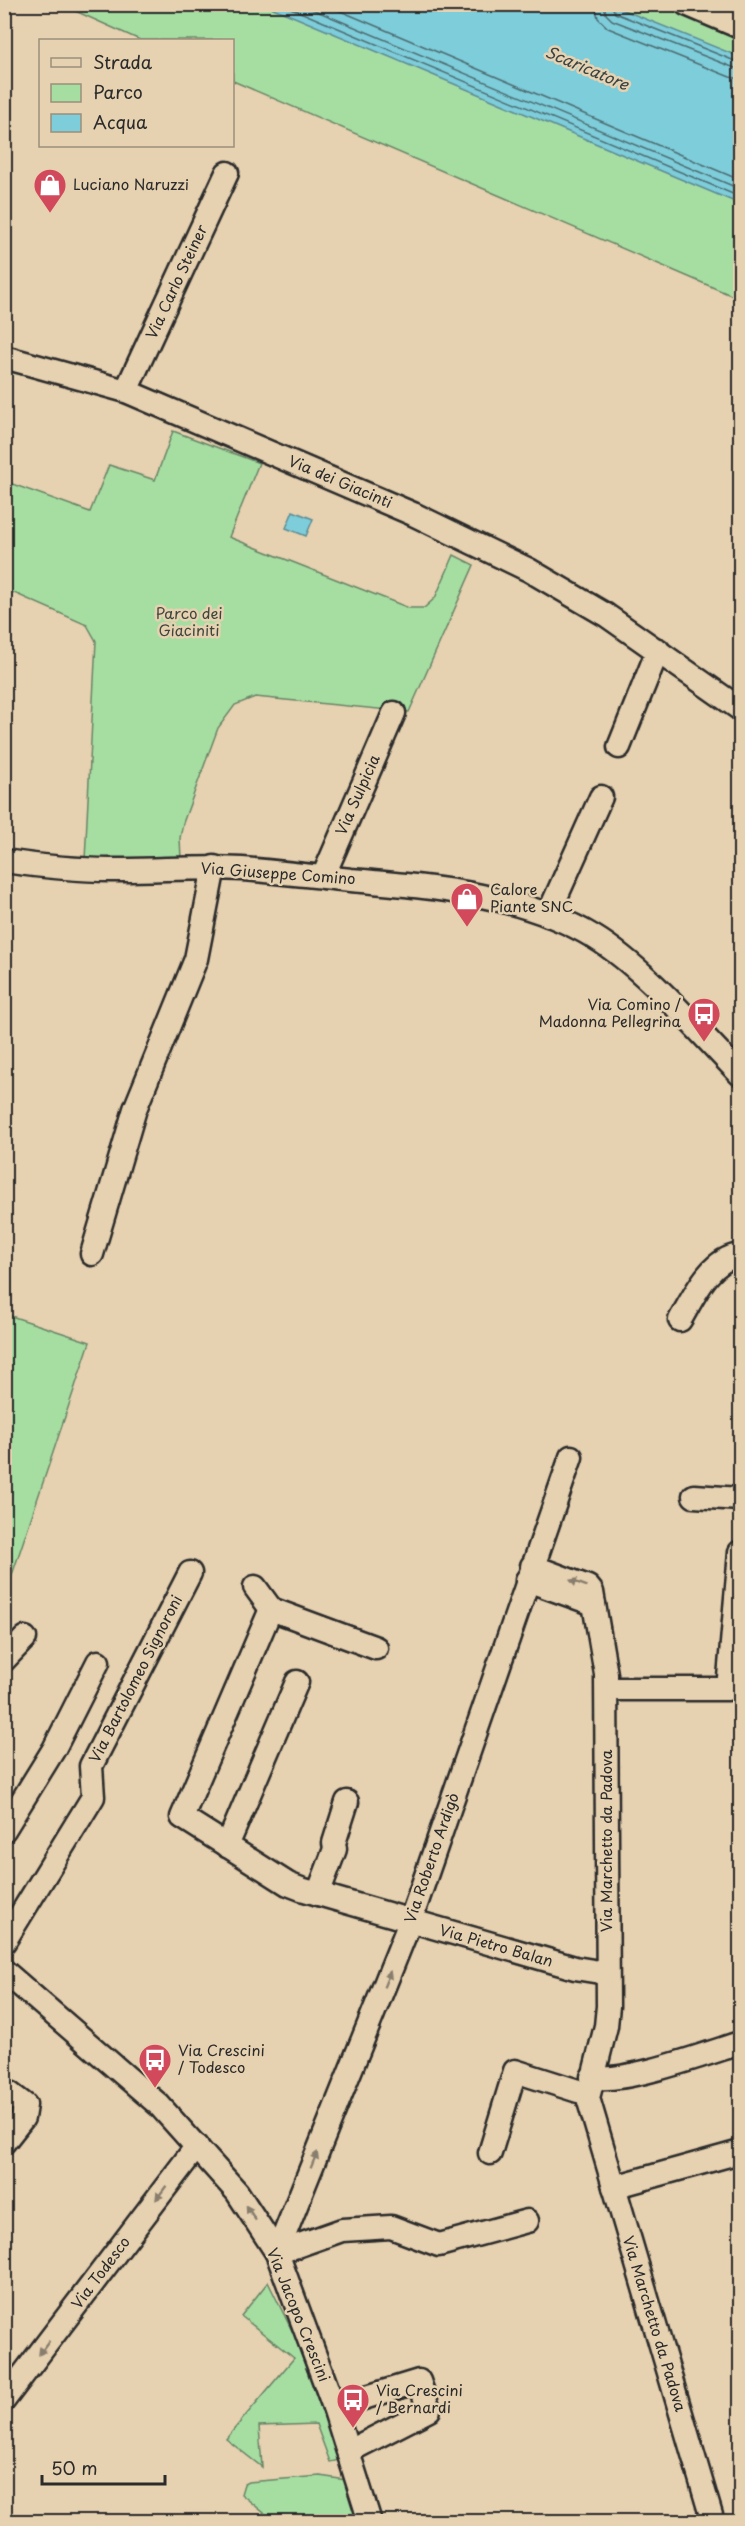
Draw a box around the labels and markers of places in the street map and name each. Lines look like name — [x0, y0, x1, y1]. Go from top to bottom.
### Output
shop icon: Luciano Naruzzi — [32, 167, 68, 214]
place label: Luciano Naruzzi — [73, 172, 189, 195]
place label: Calore Piante SNC — [490, 877, 573, 917]
shop icon: Calore Piante SNC — [449, 881, 485, 928]
place label: Via Comino / Madonna Pellegrina — [539, 992, 682, 1032]
bus stop icon: Via Comino / Madonna Pellegrina — [686, 996, 722, 1043]
place label: Via Crescini / Todesco — [178, 2038, 265, 2078]
bus stop icon: Via Crescini / Todesco — [137, 2042, 173, 2089]
place label: Via Crescini / Bernardi — [376, 2378, 463, 2418]
bus stop icon: Via Crescini / Bernardi — [335, 2382, 371, 2429]

